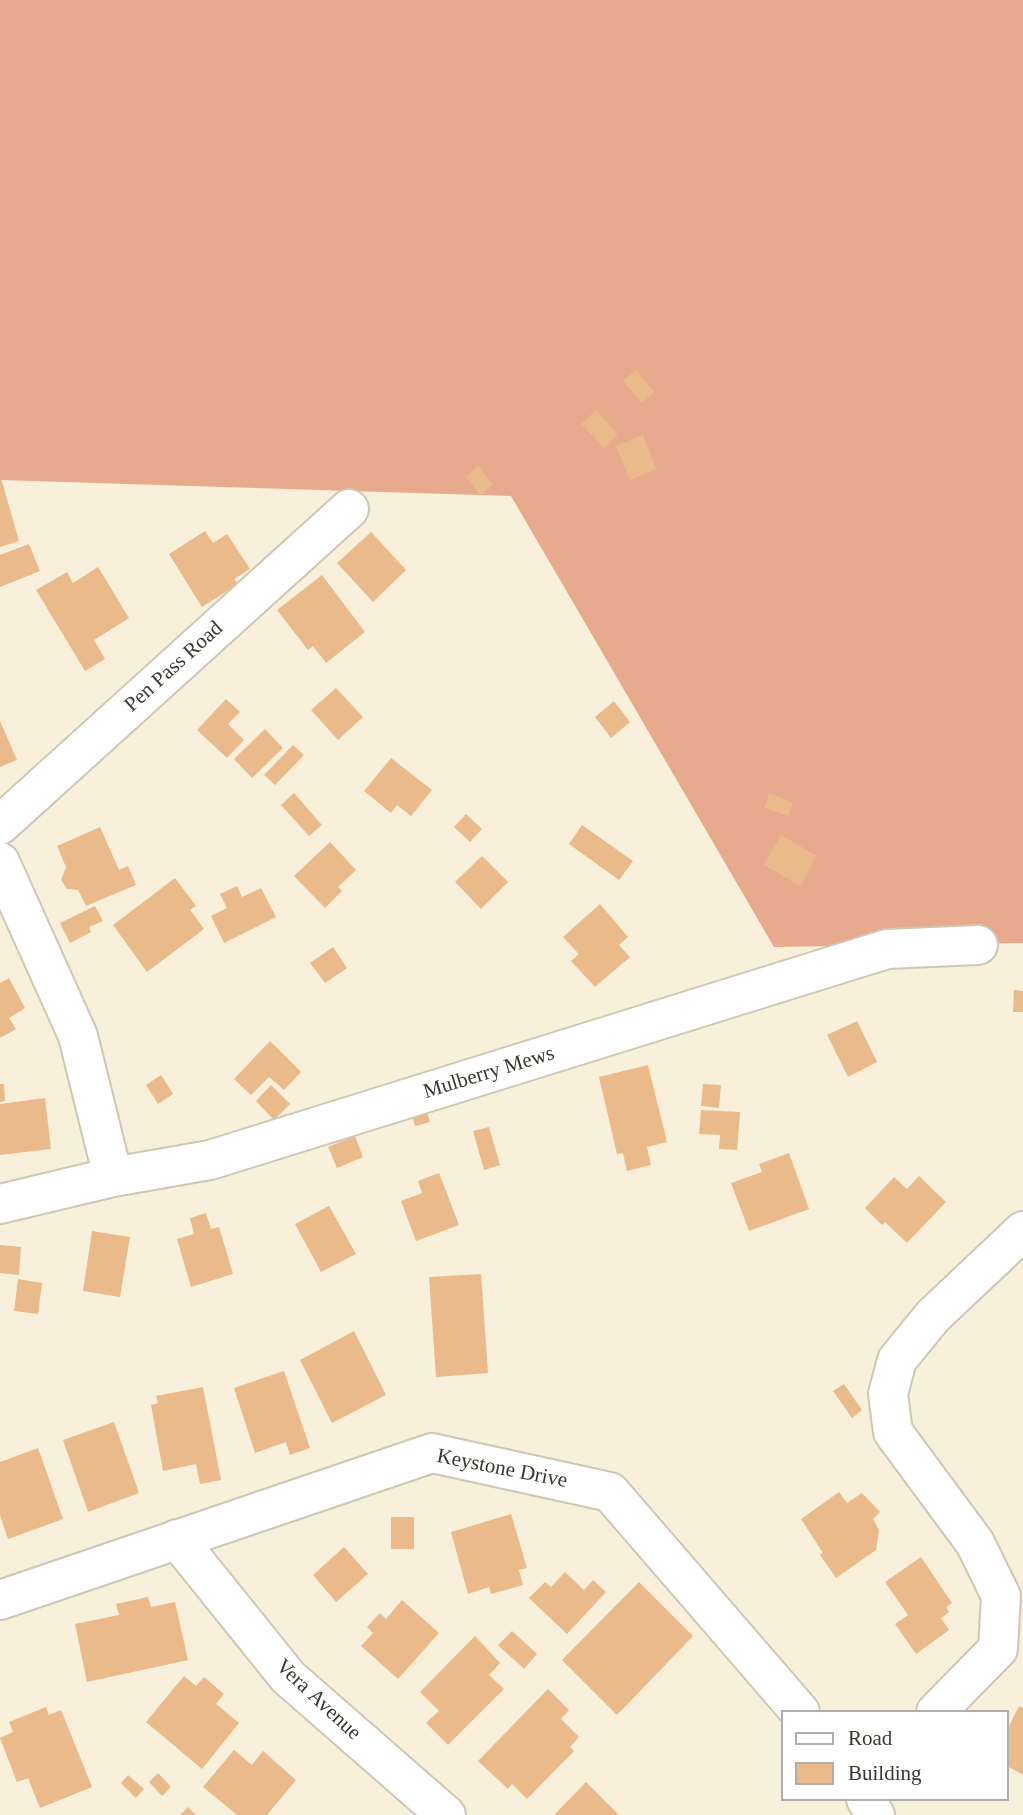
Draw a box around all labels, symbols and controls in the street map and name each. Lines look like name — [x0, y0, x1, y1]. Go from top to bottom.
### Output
street label: Pen Pass Road — [120, 616, 228, 718]
street label: Mulberry Mews — [420, 1041, 558, 1105]
street label: Keystone Drive — [435, 1444, 569, 1494]
street label: Vera Avenue — [270, 1654, 366, 1746]
legend — [782, 1710, 1009, 1801]
text: Road — [848, 1726, 892, 1750]
text: Building — [848, 1761, 922, 1785]

